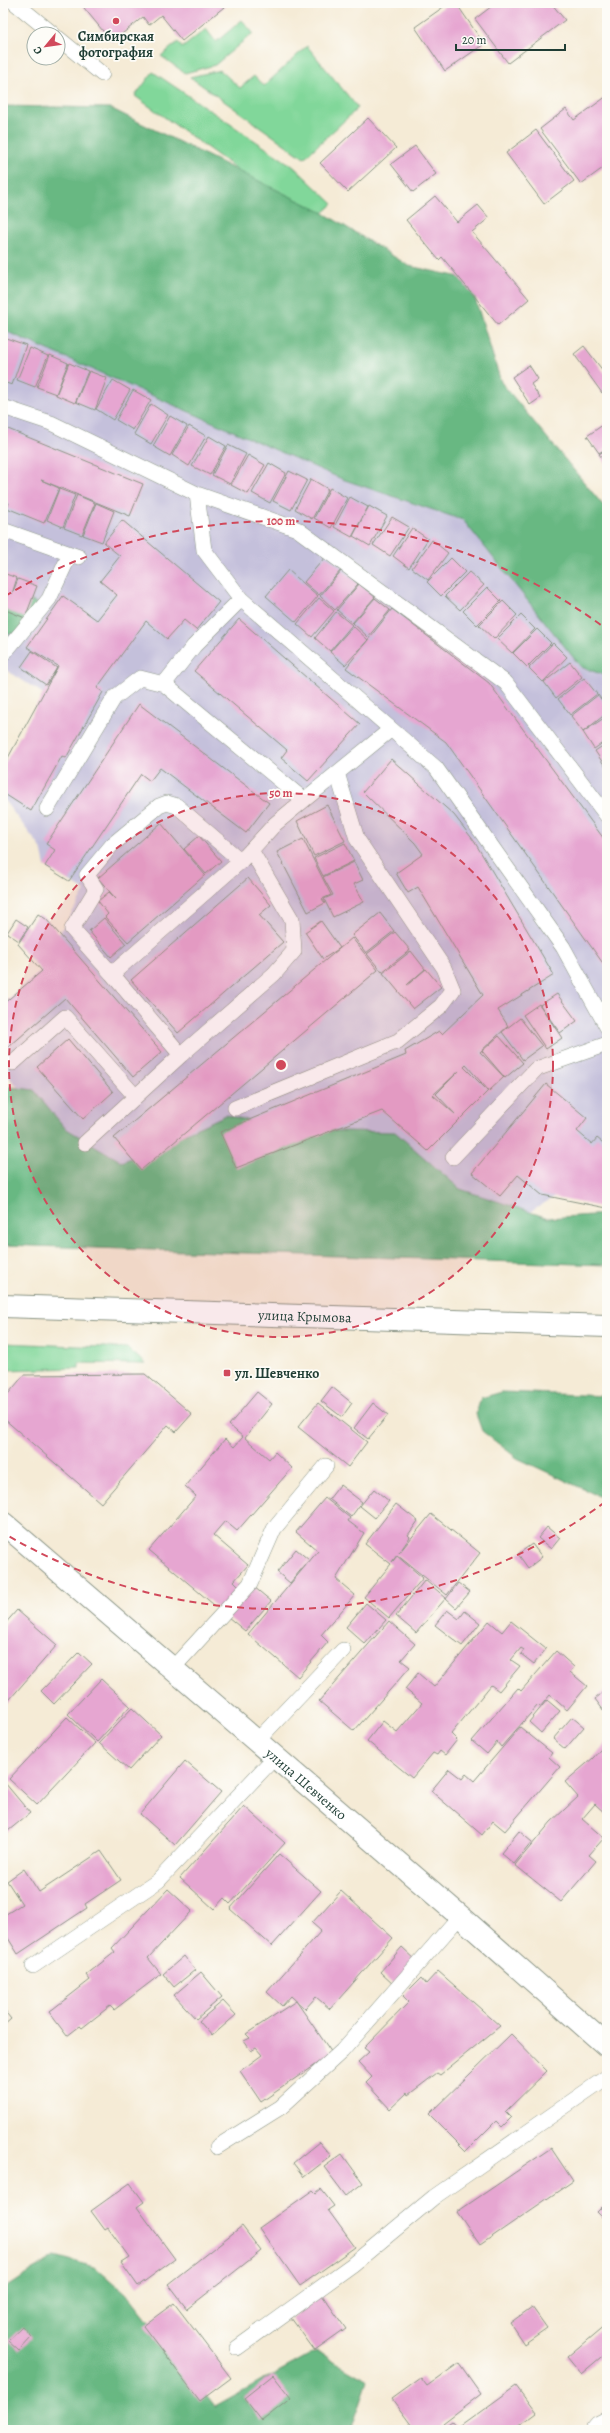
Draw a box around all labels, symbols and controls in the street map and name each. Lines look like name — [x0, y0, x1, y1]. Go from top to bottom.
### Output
marker: Симбирская фотография — [111, 16, 121, 26]
north arrow — [26, 26, 66, 66]
scale bar — [456, 26, 565, 52]
place label: Симбирская фотография — [78, 27, 154, 62]
text: 20 m — [462, 32, 486, 48]
text: С — [29, 44, 46, 57]
text: 100 m — [267, 513, 295, 529]
text: 50 m — [269, 785, 293, 801]
centre of rings — [274, 1058, 288, 1072]
street label: улица Крымова — [257, 1305, 352, 1328]
place label: ул. Шевченко — [234, 1364, 319, 1383]
marker: ул. Шевченко — [222, 1368, 232, 1378]
street label: улица Шевченко — [260, 1743, 351, 1825]

